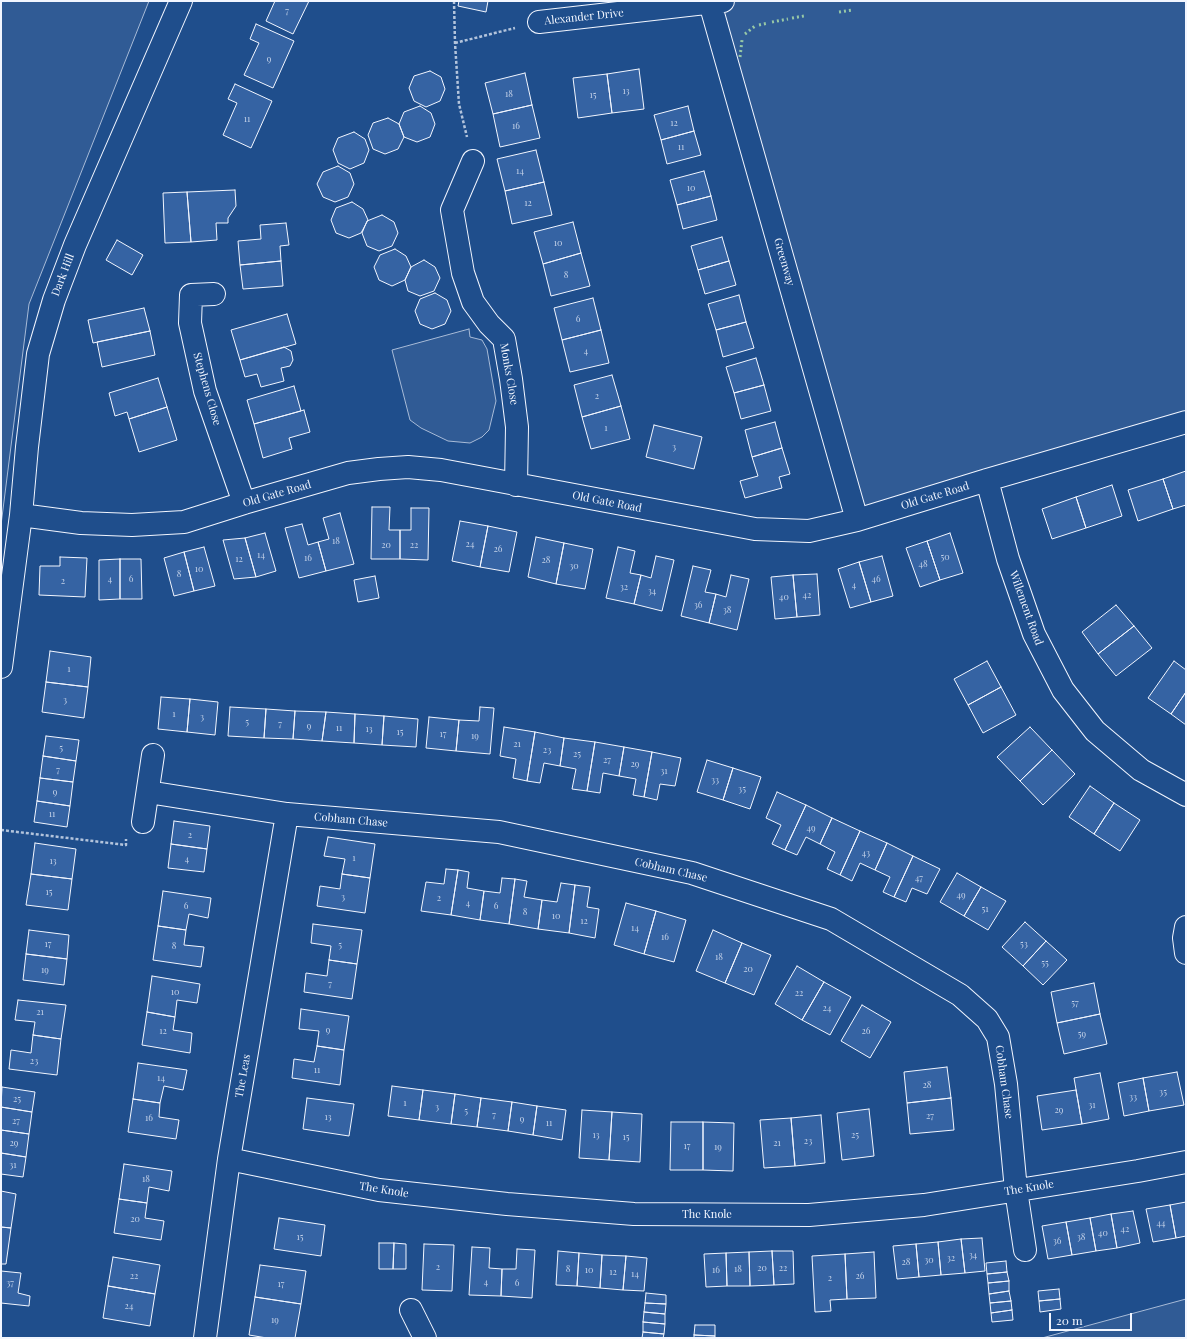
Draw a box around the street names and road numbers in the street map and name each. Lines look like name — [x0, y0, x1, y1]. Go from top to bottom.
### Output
street label: Alexander Drive — [544, 6, 624, 28]
street label: Greenway — [771, 236, 797, 288]
street label: Dark Hill — [49, 252, 77, 298]
street label: Monks Close — [497, 342, 521, 406]
street label: Stephens Close — [190, 351, 224, 427]
street label: Old Gate Road — [241, 478, 313, 510]
street label: Old Gate Road — [899, 479, 971, 513]
street label: Old Gate Road — [571, 489, 643, 515]
street label: Willement Road — [1006, 569, 1046, 647]
street label: Cobham Chase — [314, 810, 388, 830]
street label: Cobham Chase — [633, 855, 709, 885]
street label: Cobham Chase — [992, 1044, 1016, 1120]
street label: The Leas — [233, 1053, 253, 1099]
street label: The Knole — [1003, 1178, 1055, 1198]
street label: The Knole — [358, 1180, 410, 1200]
street label: The Knole — [682, 1208, 732, 1222]

